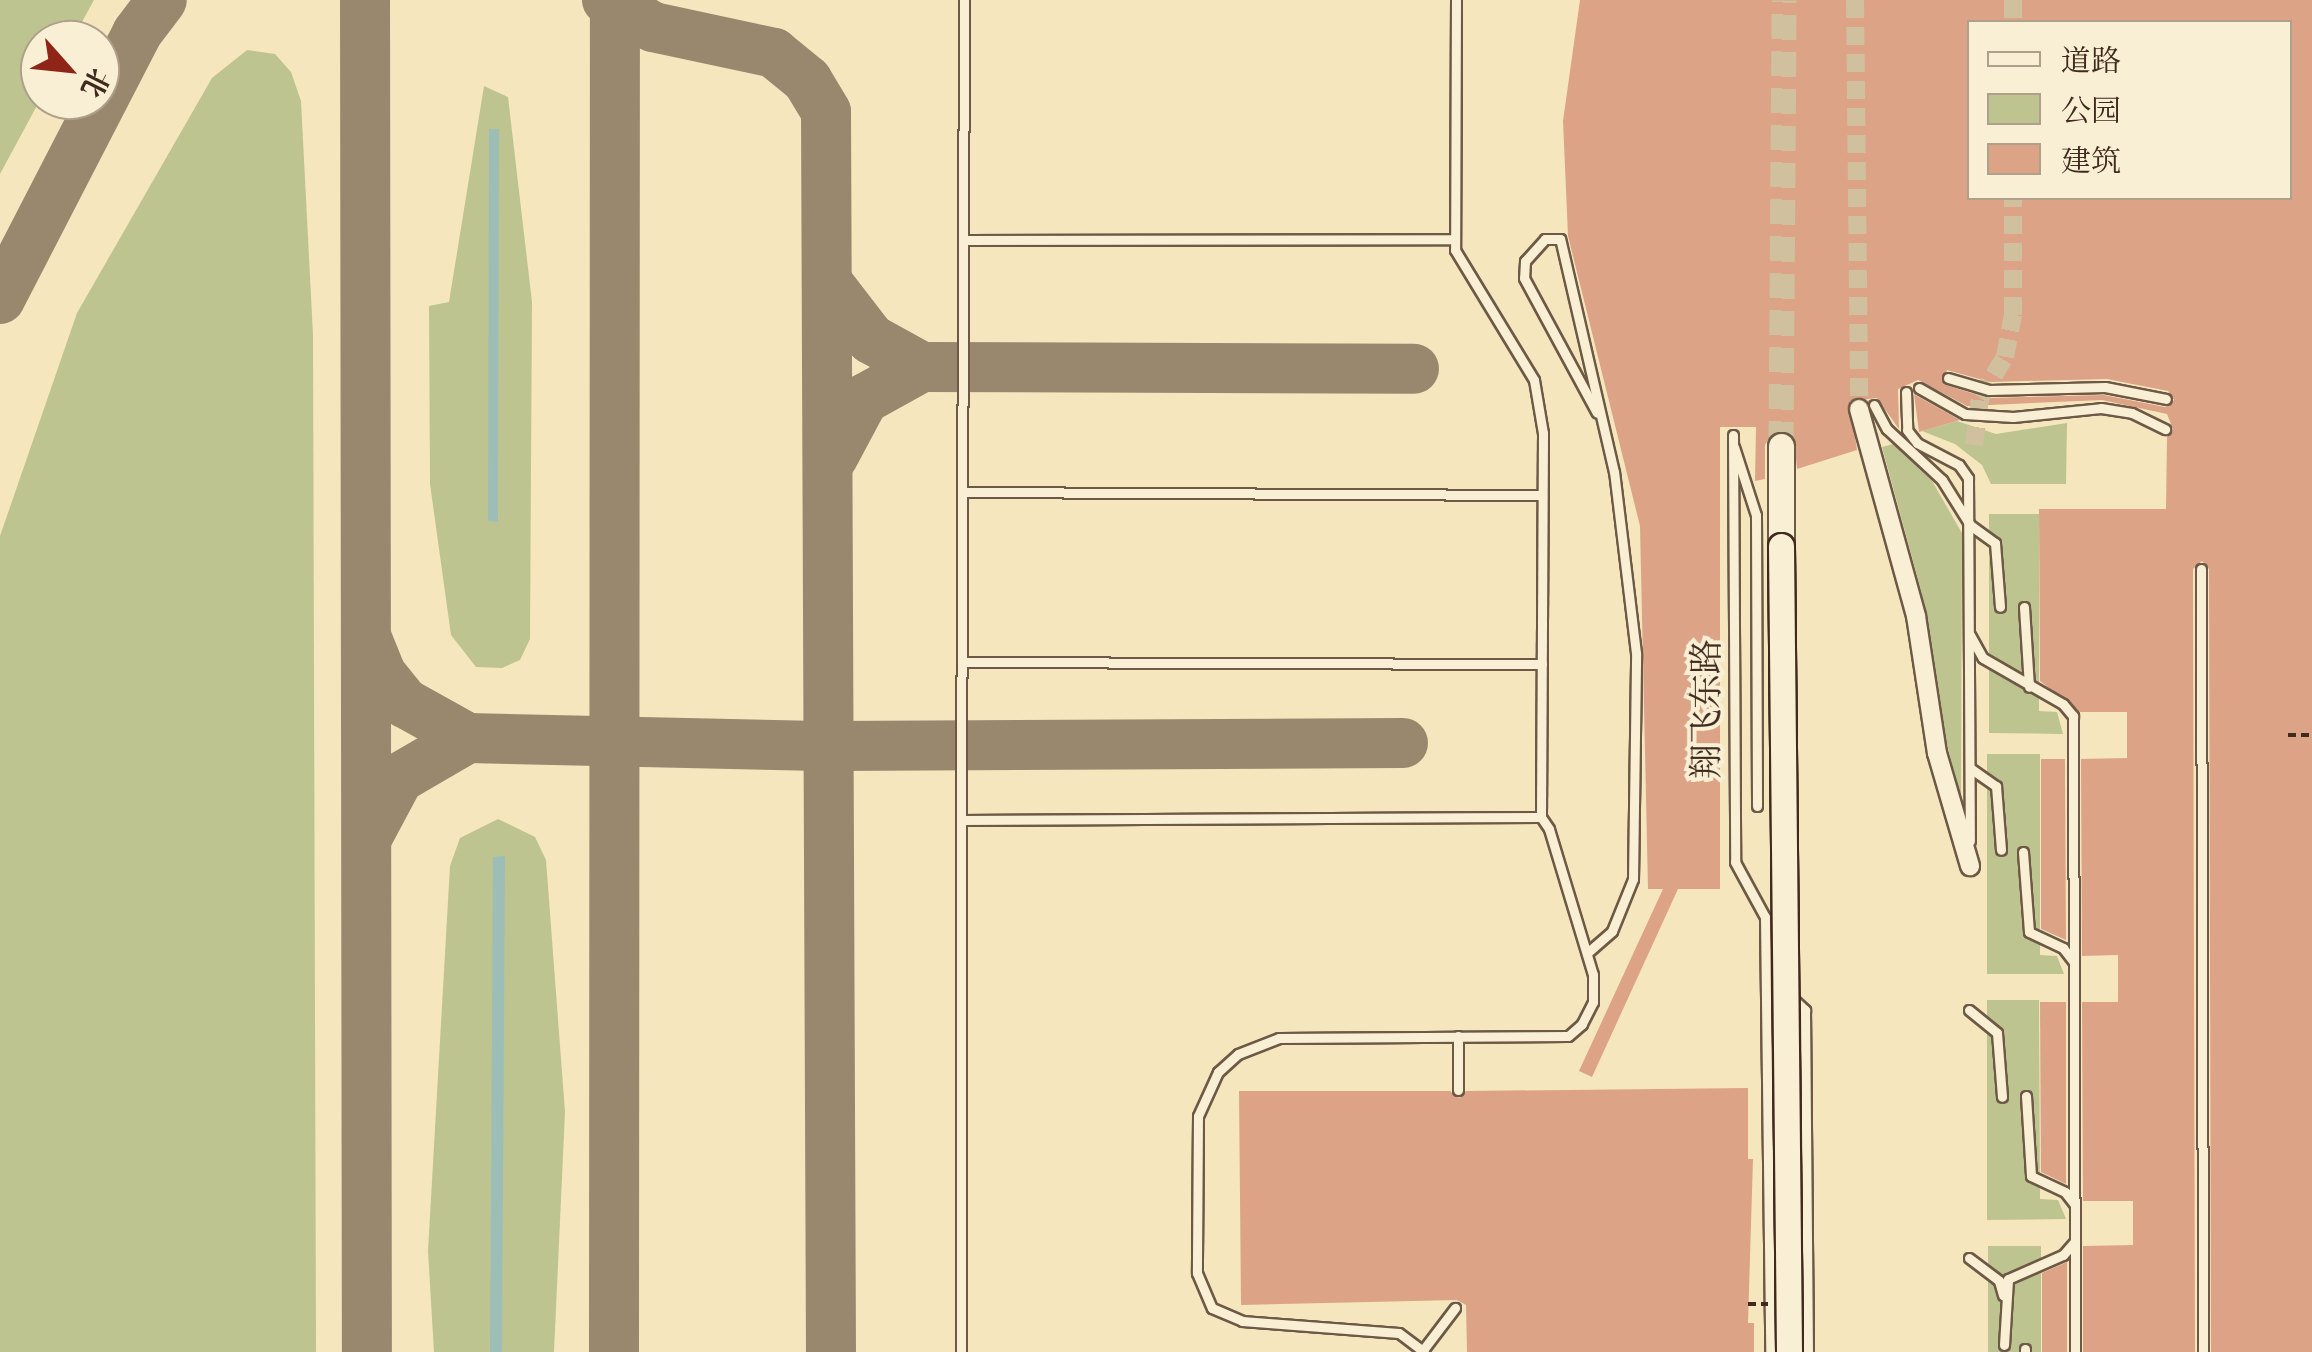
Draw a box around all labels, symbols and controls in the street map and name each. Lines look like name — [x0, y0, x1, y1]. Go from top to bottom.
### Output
north arrow — [20, 20, 120, 120]
legend — [1967, 20, 2292, 200]
text: 道路 — [2061, 41, 2121, 82]
text: 北 — [72, 62, 118, 104]
text: 公园 — [2061, 91, 2121, 132]
text: 建筑 — [2061, 141, 2121, 182]
street label: 翔飞东路 — [1686, 639, 1728, 779]

